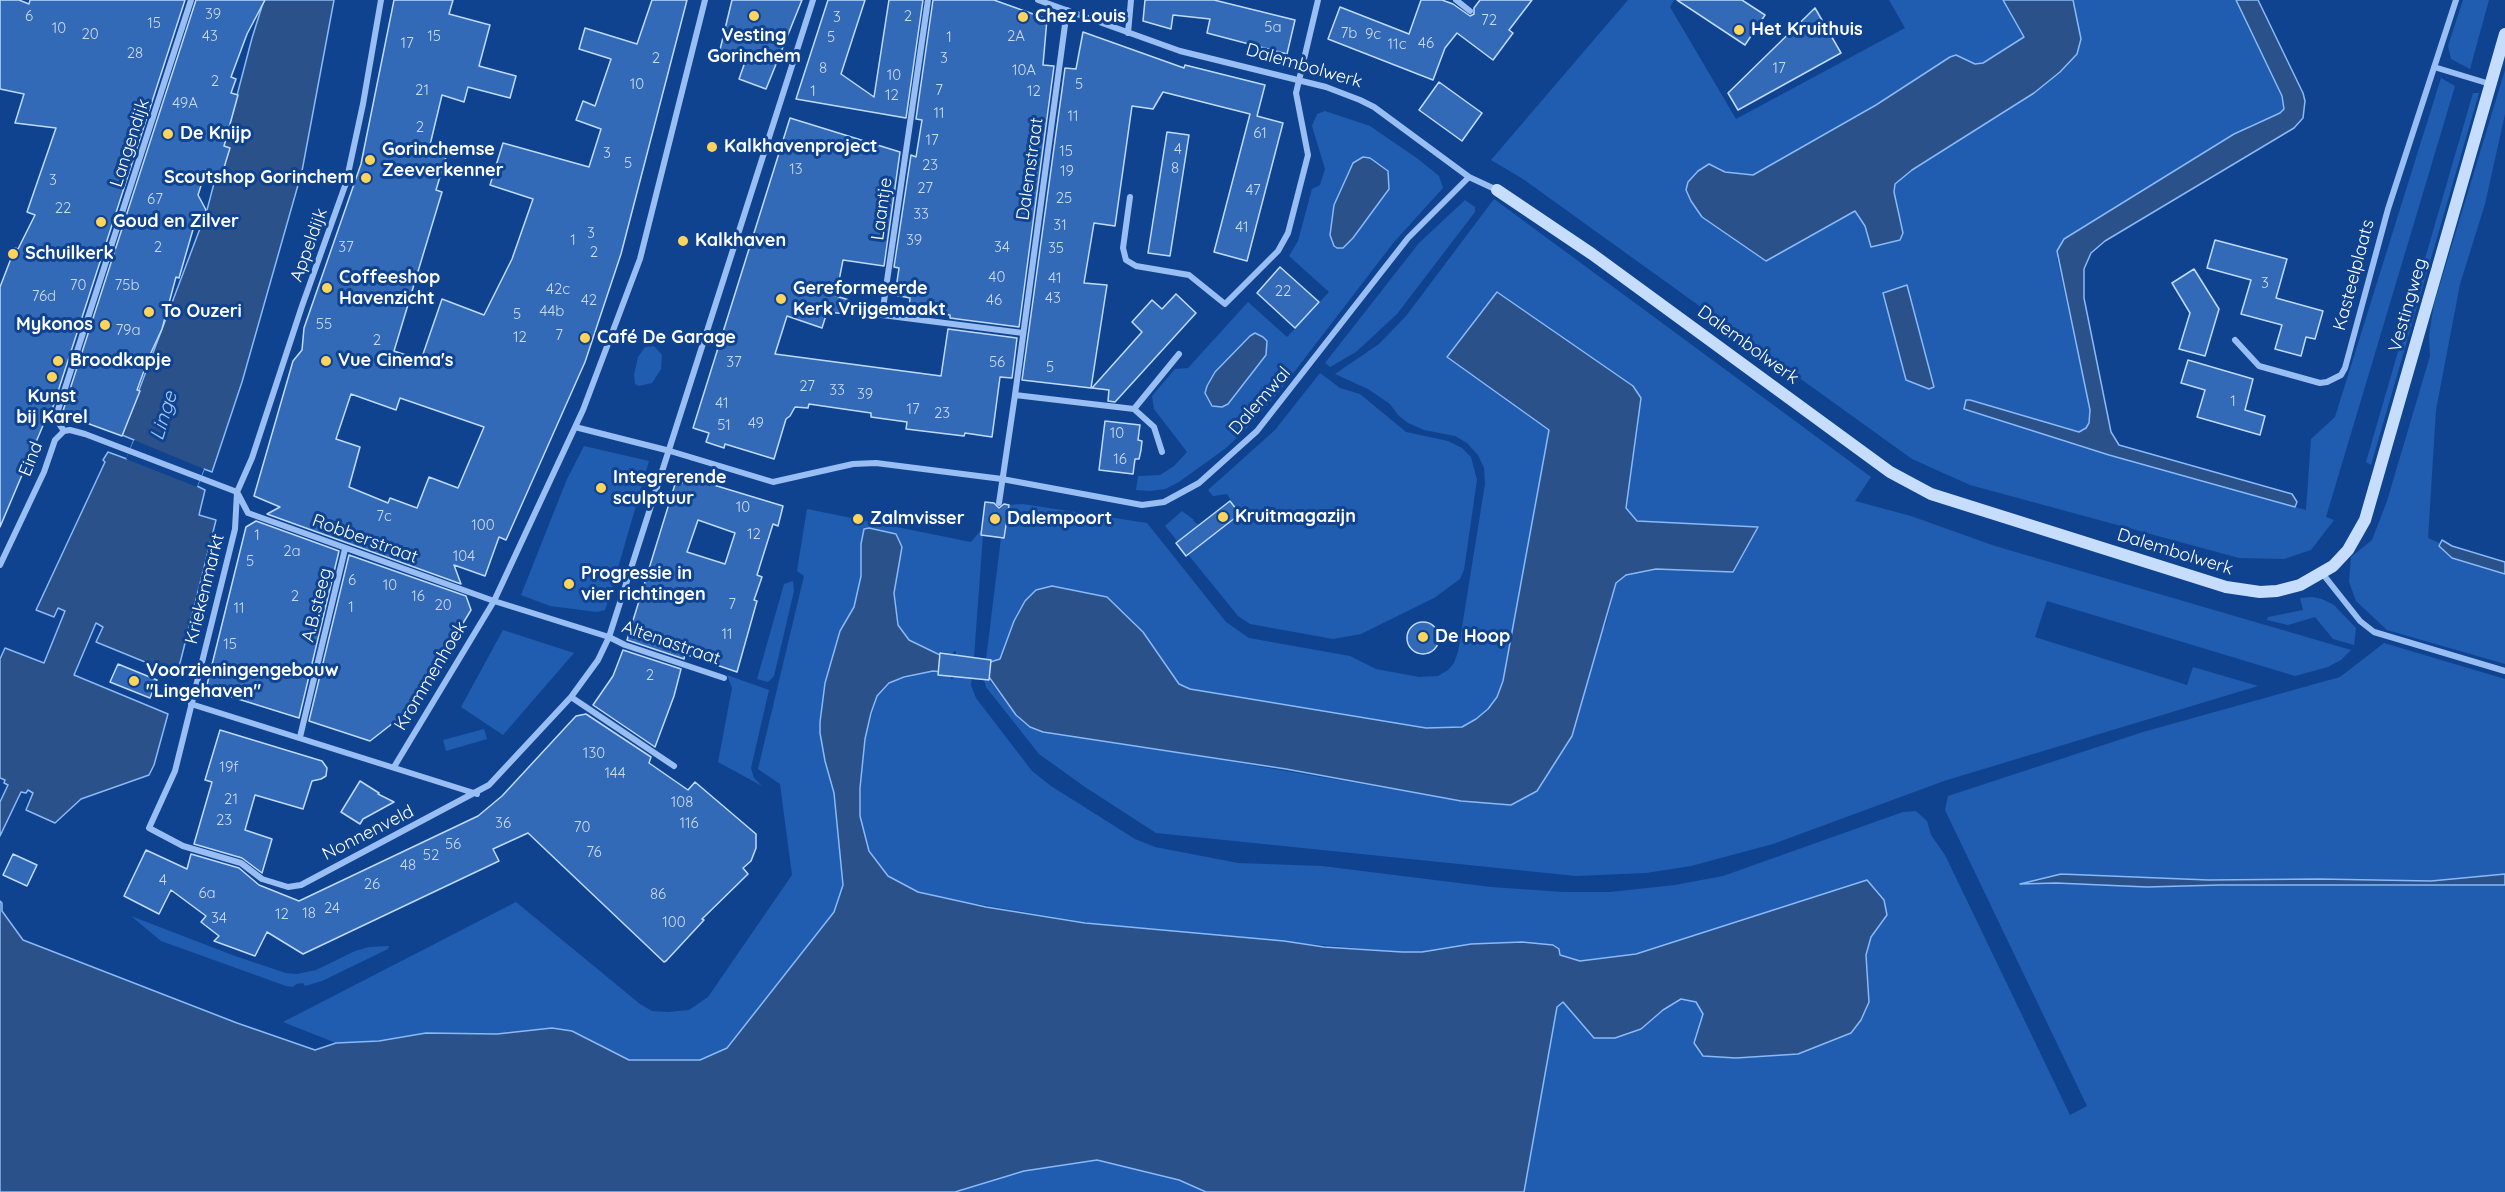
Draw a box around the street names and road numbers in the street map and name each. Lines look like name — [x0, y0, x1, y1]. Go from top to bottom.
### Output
street label: Dalembolwerk — [1243, 39, 1365, 93]
street label: Langendijk — [106, 96, 154, 190]
street label: Dalemstraat — [1012, 116, 1048, 222]
street label: Laantje — [867, 176, 897, 242]
street label: Appeldijk — [286, 205, 332, 285]
street label: Kasteelplaats — [2329, 217, 2379, 333]
street label: Vestingweg — [2384, 256, 2432, 354]
street label: Dalembolwerk — [1693, 301, 1803, 389]
street label: Dalemwal — [1225, 363, 1295, 439]
street label: Eind — [14, 439, 48, 479]
street label: Robberstraat — [309, 510, 421, 568]
street label: Dalembolwerk — [2114, 524, 2236, 580]
street label: Kriekenmarkt — [181, 532, 229, 646]
street label: A.B.steeg — [297, 566, 337, 644]
street label: Altenastraat — [619, 616, 723, 670]
street label: Krommenhoek — [390, 617, 472, 735]
street label: Nonnenveld — [319, 801, 417, 865]

